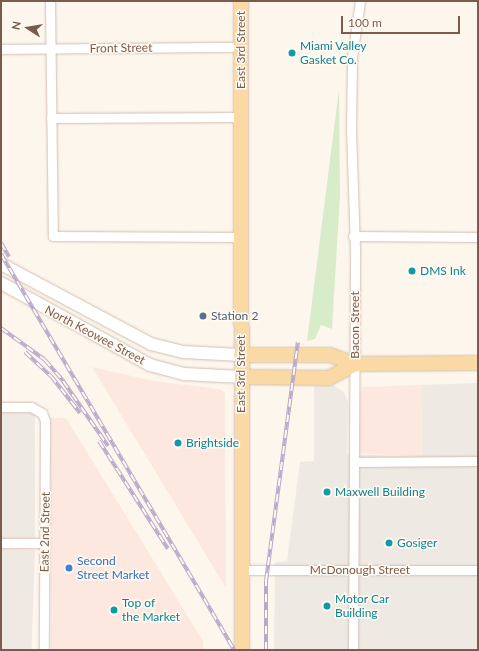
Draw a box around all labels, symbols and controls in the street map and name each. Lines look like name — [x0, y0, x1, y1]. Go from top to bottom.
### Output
north arrow — [8, 8, 48, 48]
scale bar — [343, 8, 462, 34]
street label: East 3rd Street — [234, 11, 248, 89]
text: 100 m — [348, 15, 382, 30]
text: N — [9, 20, 23, 31]
place label: Miami Valley Gasket Co. — [300, 39, 367, 67]
street label: Front Street — [89, 40, 153, 56]
marker: Miami Valley Gasket Co. — [287, 48, 297, 58]
place label: DMS Ink — [420, 264, 466, 278]
marker: DMS Ink — [407, 266, 417, 276]
street label: Bacon Street — [348, 291, 362, 359]
street label: North Keowee Street — [42, 302, 148, 368]
place label: Station 2 — [211, 309, 258, 323]
marker: Station 2 — [198, 311, 208, 321]
street label: East 3rd Street — [234, 335, 248, 413]
place label: Brightside — [186, 436, 239, 450]
marker: Brightside — [173, 438, 183, 448]
place label: Maxwell Building — [335, 485, 425, 499]
marker: Maxwell Building — [322, 487, 332, 497]
street label: East 2nd Street — [37, 492, 53, 572]
place label: Gosiger — [397, 536, 437, 550]
marker: Gosiger — [384, 538, 394, 548]
place label: Second Street Market — [77, 554, 149, 582]
marker: Second Street Market — [64, 563, 74, 573]
street label: McDonough Street — [310, 563, 410, 577]
place label: Motor Car Building — [335, 592, 390, 620]
place label: Top of the Market — [122, 596, 180, 624]
marker: Motor Car Building — [322, 601, 332, 611]
marker: Top of the Market — [109, 605, 119, 615]

